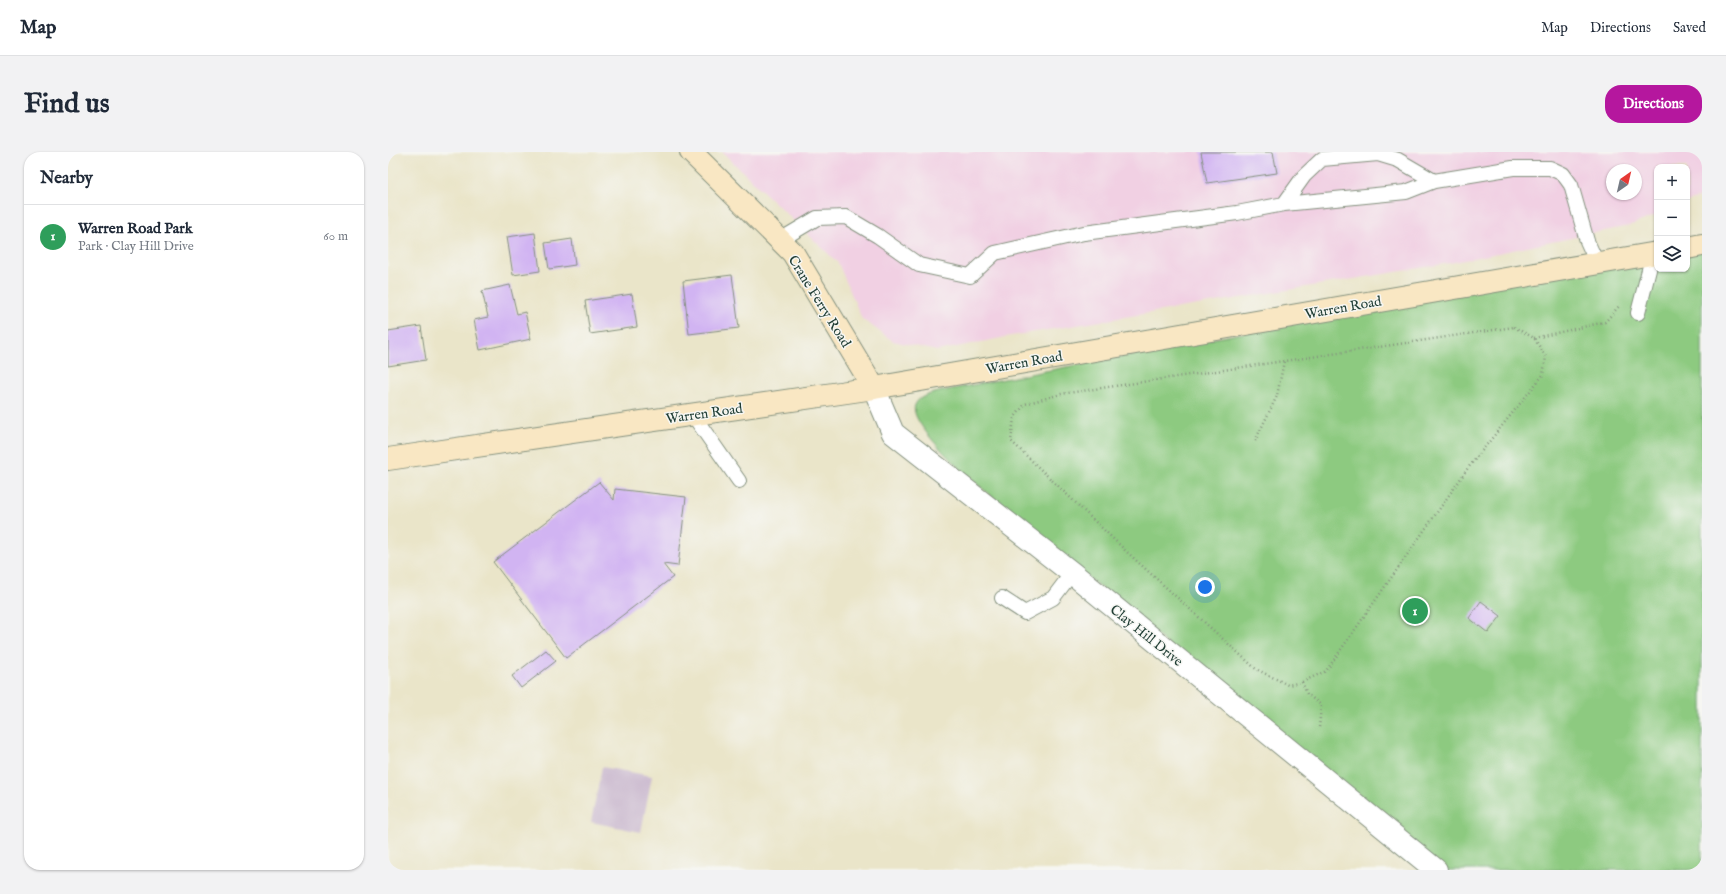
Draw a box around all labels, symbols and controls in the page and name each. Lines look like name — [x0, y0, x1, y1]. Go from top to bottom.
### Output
text: Map — [20, 16, 56, 40]
text: Map — [1541, 19, 1568, 37]
text: Directions — [1590, 19, 1651, 37]
text: Saved — [1673, 19, 1706, 37]
button: Directions — [1605, 85, 1702, 123]
text: Find us — [24, 87, 110, 122]
north arrow — [1606, 164, 1642, 200]
map controls — [1654, 164, 1690, 272]
button: + — [1654, 164, 1690, 200]
text: Nearby — [40, 168, 93, 189]
button: − — [1654, 200, 1690, 236]
text: Warren Road Park — [78, 219, 193, 238]
text: 1 — [51, 228, 55, 245]
text: 60 m — [323, 228, 348, 245]
button: layers — [1654, 236, 1690, 272]
text: Park · Clay Hill Drive — [78, 238, 194, 255]
street label: Crane Ferry Road — [784, 252, 855, 351]
street label: Warren Road — [1304, 292, 1383, 324]
street label: Warren Road — [985, 347, 1064, 379]
street label: Warren Road — [665, 400, 744, 428]
your location — [1195, 577, 1215, 597]
pin: 1 — [1402, 596, 1428, 626]
street label: Clay Hill Drive — [1106, 601, 1187, 671]

